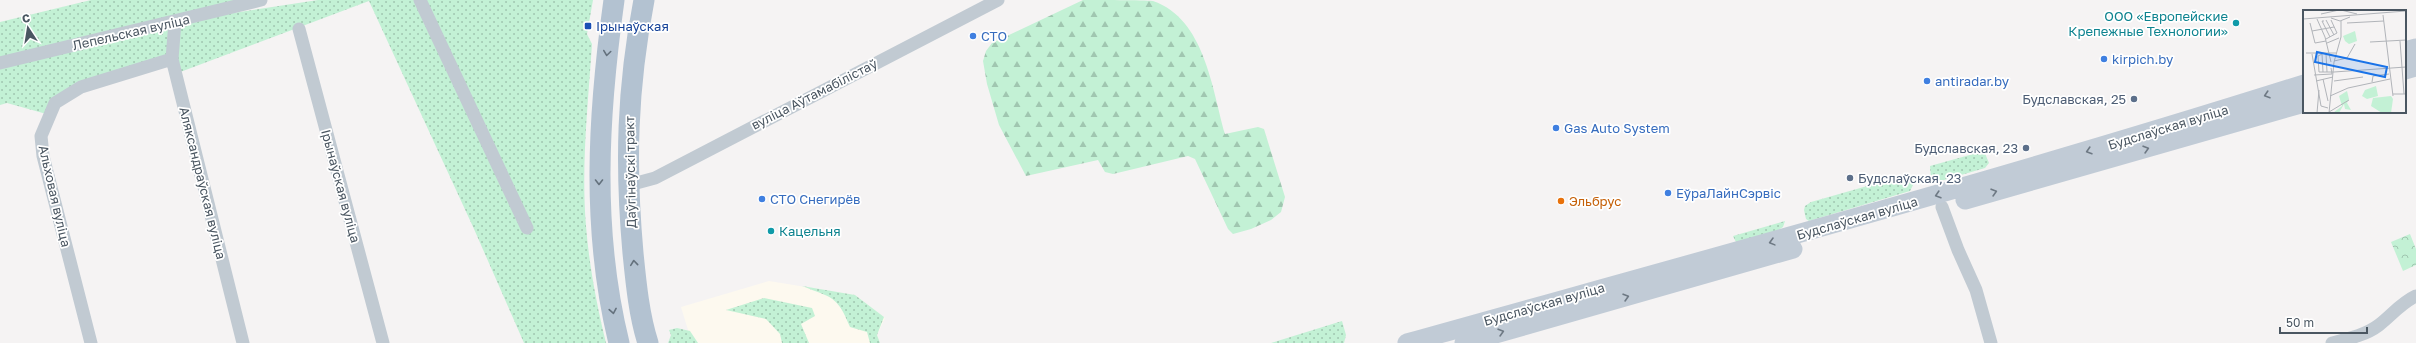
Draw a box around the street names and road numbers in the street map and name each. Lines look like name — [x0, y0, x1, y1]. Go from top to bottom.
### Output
street label: Лепельская вуліца — [71, 11, 191, 53]
street label: вуліца Аўтамабілістаў — [748, 55, 880, 133]
street label: Будслаўская вуліца — [2106, 101, 2230, 153]
street label: Аляксандраўская вуліца — [176, 105, 230, 261]
street label: Даўгінаўскі тракт — [621, 115, 639, 228]
street label: Ірынаўская вуліца — [318, 128, 364, 244]
street label: Альховая вуліца — [36, 144, 74, 248]
street label: Будслаўская вуліца — [1795, 193, 1919, 243]
street label: Будслаўская вуліца — [1482, 279, 1606, 329]

